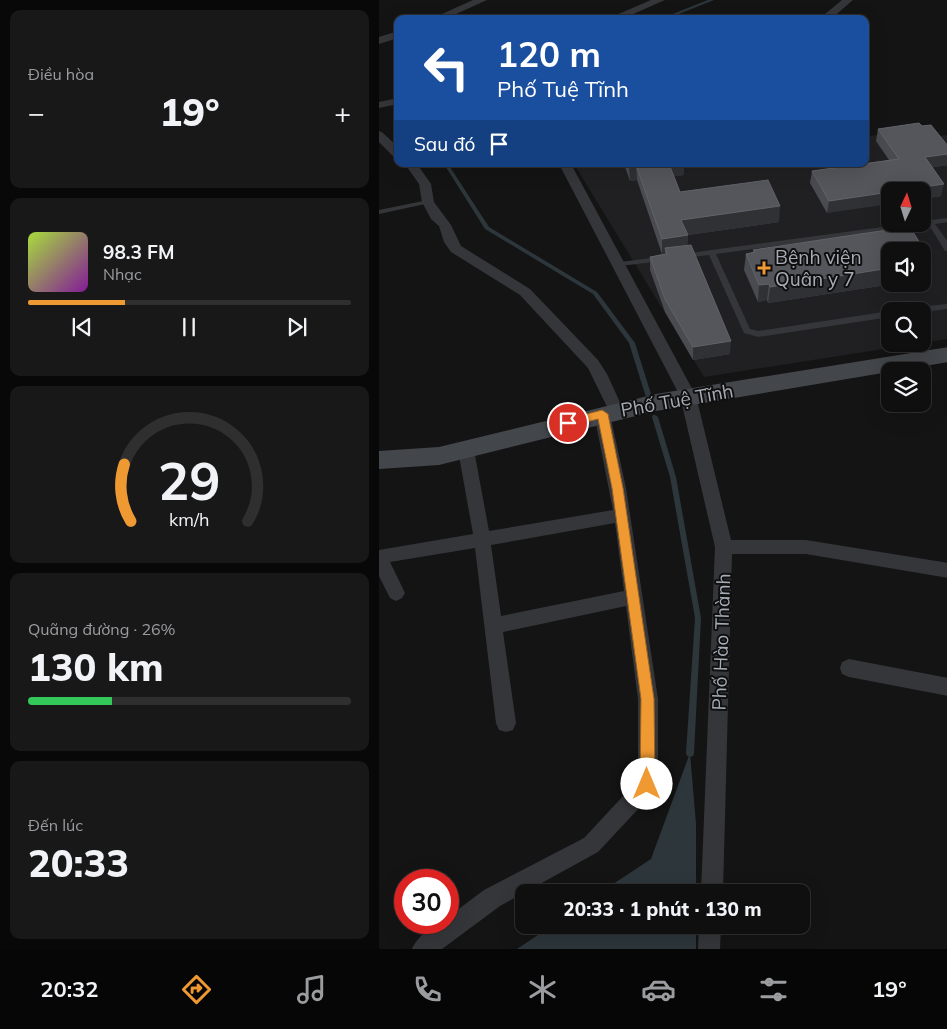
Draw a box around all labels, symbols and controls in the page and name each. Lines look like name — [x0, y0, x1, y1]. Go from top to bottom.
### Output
text: 120 m — [497, 32, 601, 76]
icon: left — [414, 35, 479, 100]
text: Điều hòa — [28, 64, 94, 84]
text: Phố Tuệ Tĩnh — [497, 75, 629, 103]
text: 19° — [159, 88, 220, 136]
text: − — [28, 95, 45, 130]
text: + — [334, 95, 351, 130]
icon: arrive — [485, 130, 513, 158]
text: Sau đó — [414, 132, 475, 156]
north arrow — [881, 182, 931, 232]
map controls — [881, 182, 931, 412]
text: 98.3 FM — [103, 240, 175, 264]
button: sound — [881, 242, 931, 292]
place label: Bệnh viện Quân y 7 — [775, 245, 862, 291]
marker: Bệnh viện Quân y 7 — [757, 261, 771, 275]
text: Nhạc — [103, 264, 142, 284]
button: search — [881, 302, 931, 352]
icon: previous — [68, 313, 96, 341]
icon: pause — [175, 313, 203, 341]
icon: next — [283, 313, 311, 341]
button: layers — [881, 362, 931, 412]
street label: Phố Tuệ Tĩnh — [619, 378, 735, 422]
pin — [547, 402, 589, 444]
icon: arrive — [554, 409, 582, 437]
text: 29 — [158, 448, 221, 513]
text: km/h — [169, 508, 210, 530]
street label: Phố Hào Thành — [707, 573, 735, 711]
text: Quãng đường · 26% — [28, 619, 176, 639]
text: 130 km — [28, 643, 164, 691]
position arrow — [620, 757, 672, 809]
text: Đến lúc — [28, 815, 83, 835]
text: 20:33 — [28, 839, 129, 887]
speed limit sign: 30 — [394, 869, 459, 934]
text: 20:33 · 1 phút · 130 m — [563, 897, 762, 921]
icon: directions — [179, 972, 214, 1007]
icon: music — [294, 972, 329, 1007]
icon: phone — [410, 972, 445, 1007]
icon: climate — [525, 972, 560, 1007]
icon: car — [641, 972, 676, 1007]
icon: filters — [756, 972, 791, 1007]
text: 20:32 — [40, 975, 99, 1003]
text: 19° — [872, 975, 907, 1003]

